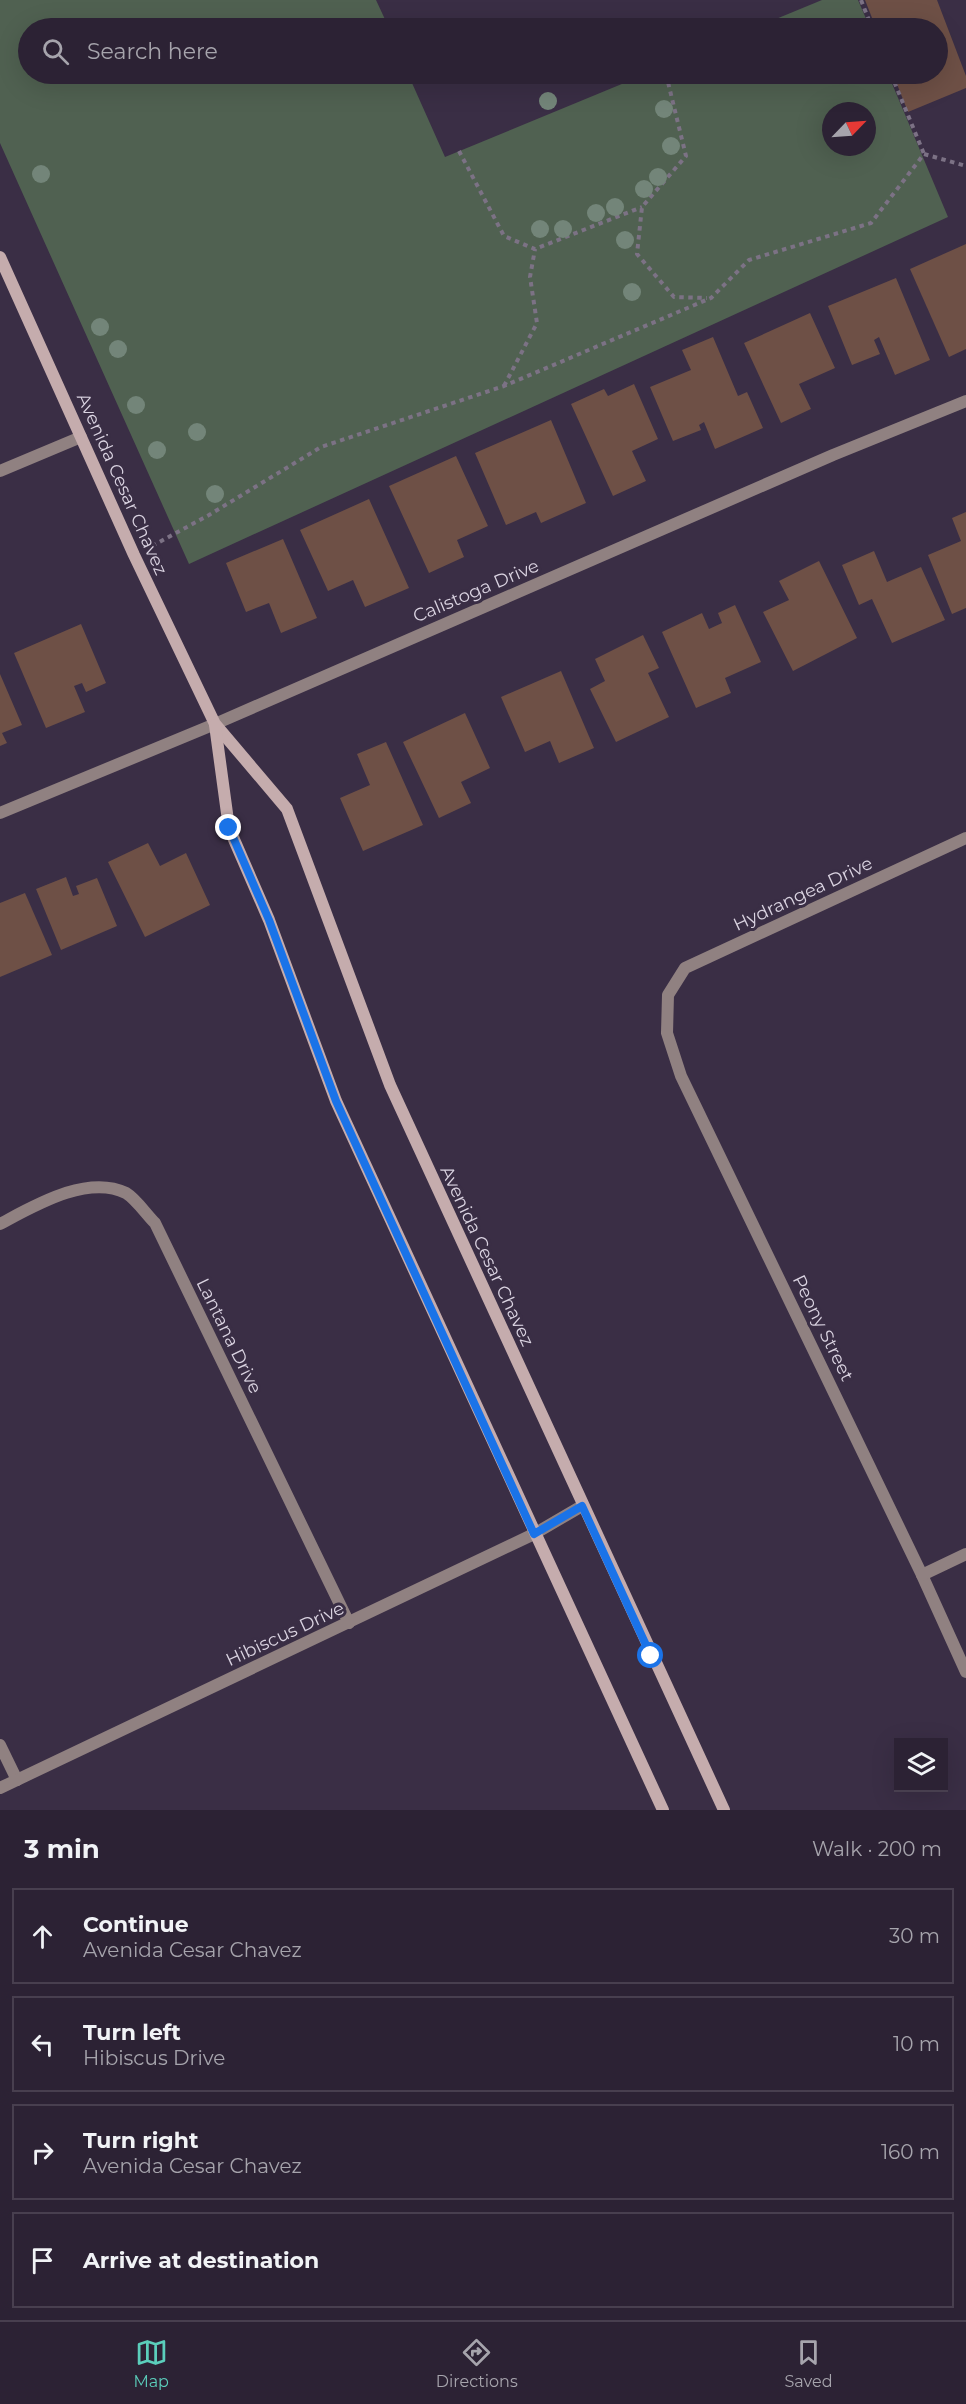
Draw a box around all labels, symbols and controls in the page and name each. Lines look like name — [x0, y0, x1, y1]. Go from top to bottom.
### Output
search box — [18, 18, 948, 84]
icon: search — [39, 35, 72, 68]
text: Search here — [87, 38, 218, 65]
north arrow — [822, 102, 876, 156]
street label: Avenida Cesar Chavez — [72, 390, 172, 578]
street label: Calistoga Drive — [410, 554, 542, 627]
route end — [215, 814, 241, 840]
street label: Hydrangea Drive — [730, 852, 876, 936]
street label: Avenida Cesar Chavez — [435, 1162, 539, 1350]
street label: Peony Street — [788, 1271, 858, 1385]
street label: Lantana Drive — [192, 1275, 266, 1397]
street label: Hibiscus Drive — [222, 1597, 348, 1671]
route start — [637, 1642, 663, 1668]
map controls — [894, 1738, 948, 1792]
button: layers — [894, 1738, 948, 1792]
text: 3 min — [24, 1833, 100, 1865]
text: Walk · 200 m — [812, 1837, 942, 1861]
text: Continue — [83, 1911, 189, 1938]
icon: ahead — [26, 1920, 59, 1953]
text: 30 m — [889, 1924, 940, 1948]
text: Avenida Cesar Chavez — [83, 1938, 302, 1962]
text: Turn left — [83, 2019, 181, 2046]
icon: left — [26, 2028, 59, 2061]
text: 10 m — [893, 2032, 940, 2056]
text: Hibiscus Drive — [83, 2046, 225, 2070]
text: Turn right — [83, 2127, 198, 2154]
icon: right — [26, 2136, 59, 2169]
text: 160 m — [881, 2140, 940, 2164]
text: Avenida Cesar Chavez — [83, 2154, 302, 2178]
icon: arrive — [26, 2244, 59, 2277]
text: Arrive at destination — [83, 2247, 319, 2274]
tab: Map — [133, 2336, 169, 2391]
tab: Directions — [436, 2336, 518, 2391]
tab: Saved — [785, 2336, 833, 2391]

